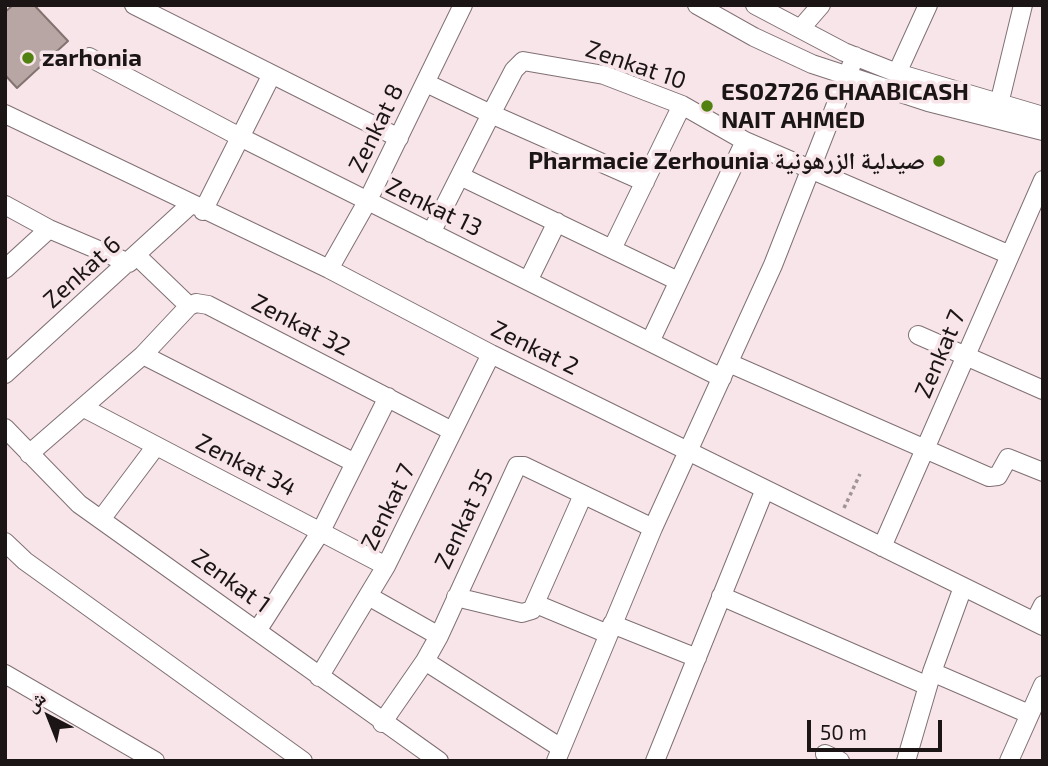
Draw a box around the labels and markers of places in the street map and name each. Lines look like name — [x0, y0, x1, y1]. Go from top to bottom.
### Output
place label: zarhonia — [42, 44, 142, 72]
marker: zarhonia — [20, 50, 36, 66]
place label: ES02726 CHAABICASH NAIT AHMED — [721, 78, 969, 134]
marker: ES02726 CHAABICASH NAIT AHMED — [699, 98, 715, 114]
place label: Pharmacie Zerhounia صيدلية الزرهونية — [528, 147, 925, 175]
marker: Pharmacie Zerhounia صيدلية الزرهونية — [931, 153, 947, 169]

